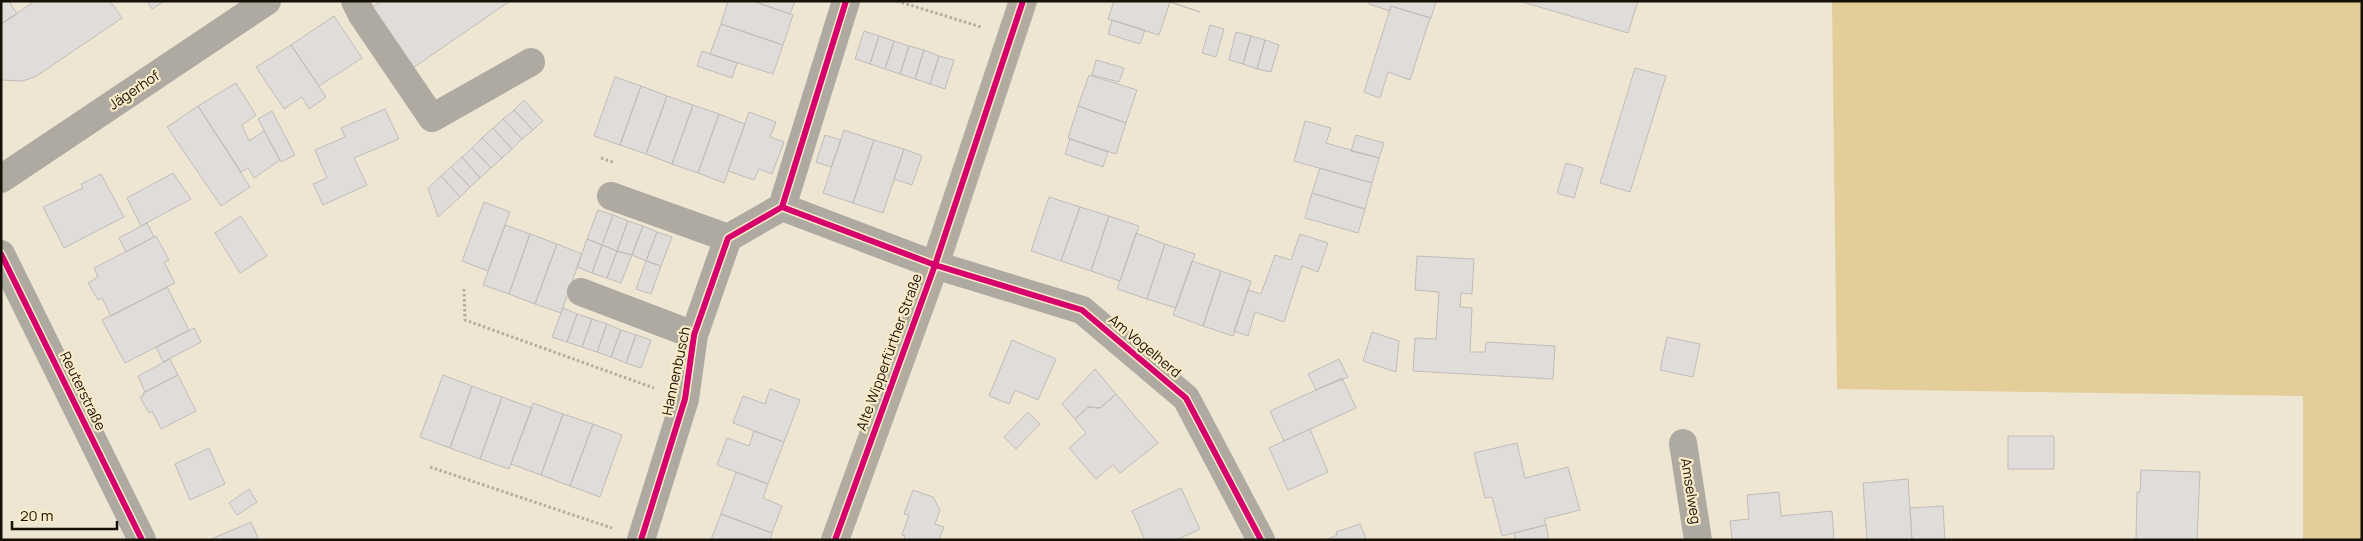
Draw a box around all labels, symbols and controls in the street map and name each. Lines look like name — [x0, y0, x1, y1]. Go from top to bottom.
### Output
street label: Jägerhof — [105, 66, 163, 113]
street label: Alte Wipperfürther Straße — [851, 271, 926, 433]
street label: Am Vogelherd — [1105, 310, 1185, 381]
street label: Hannenbusch — [657, 325, 694, 417]
street label: Reuterstraße — [56, 348, 111, 433]
street label: Amselweg — [1677, 457, 1706, 525]
scale bar — [12, 498, 118, 530]
text: 20 m — [20, 505, 53, 526]

